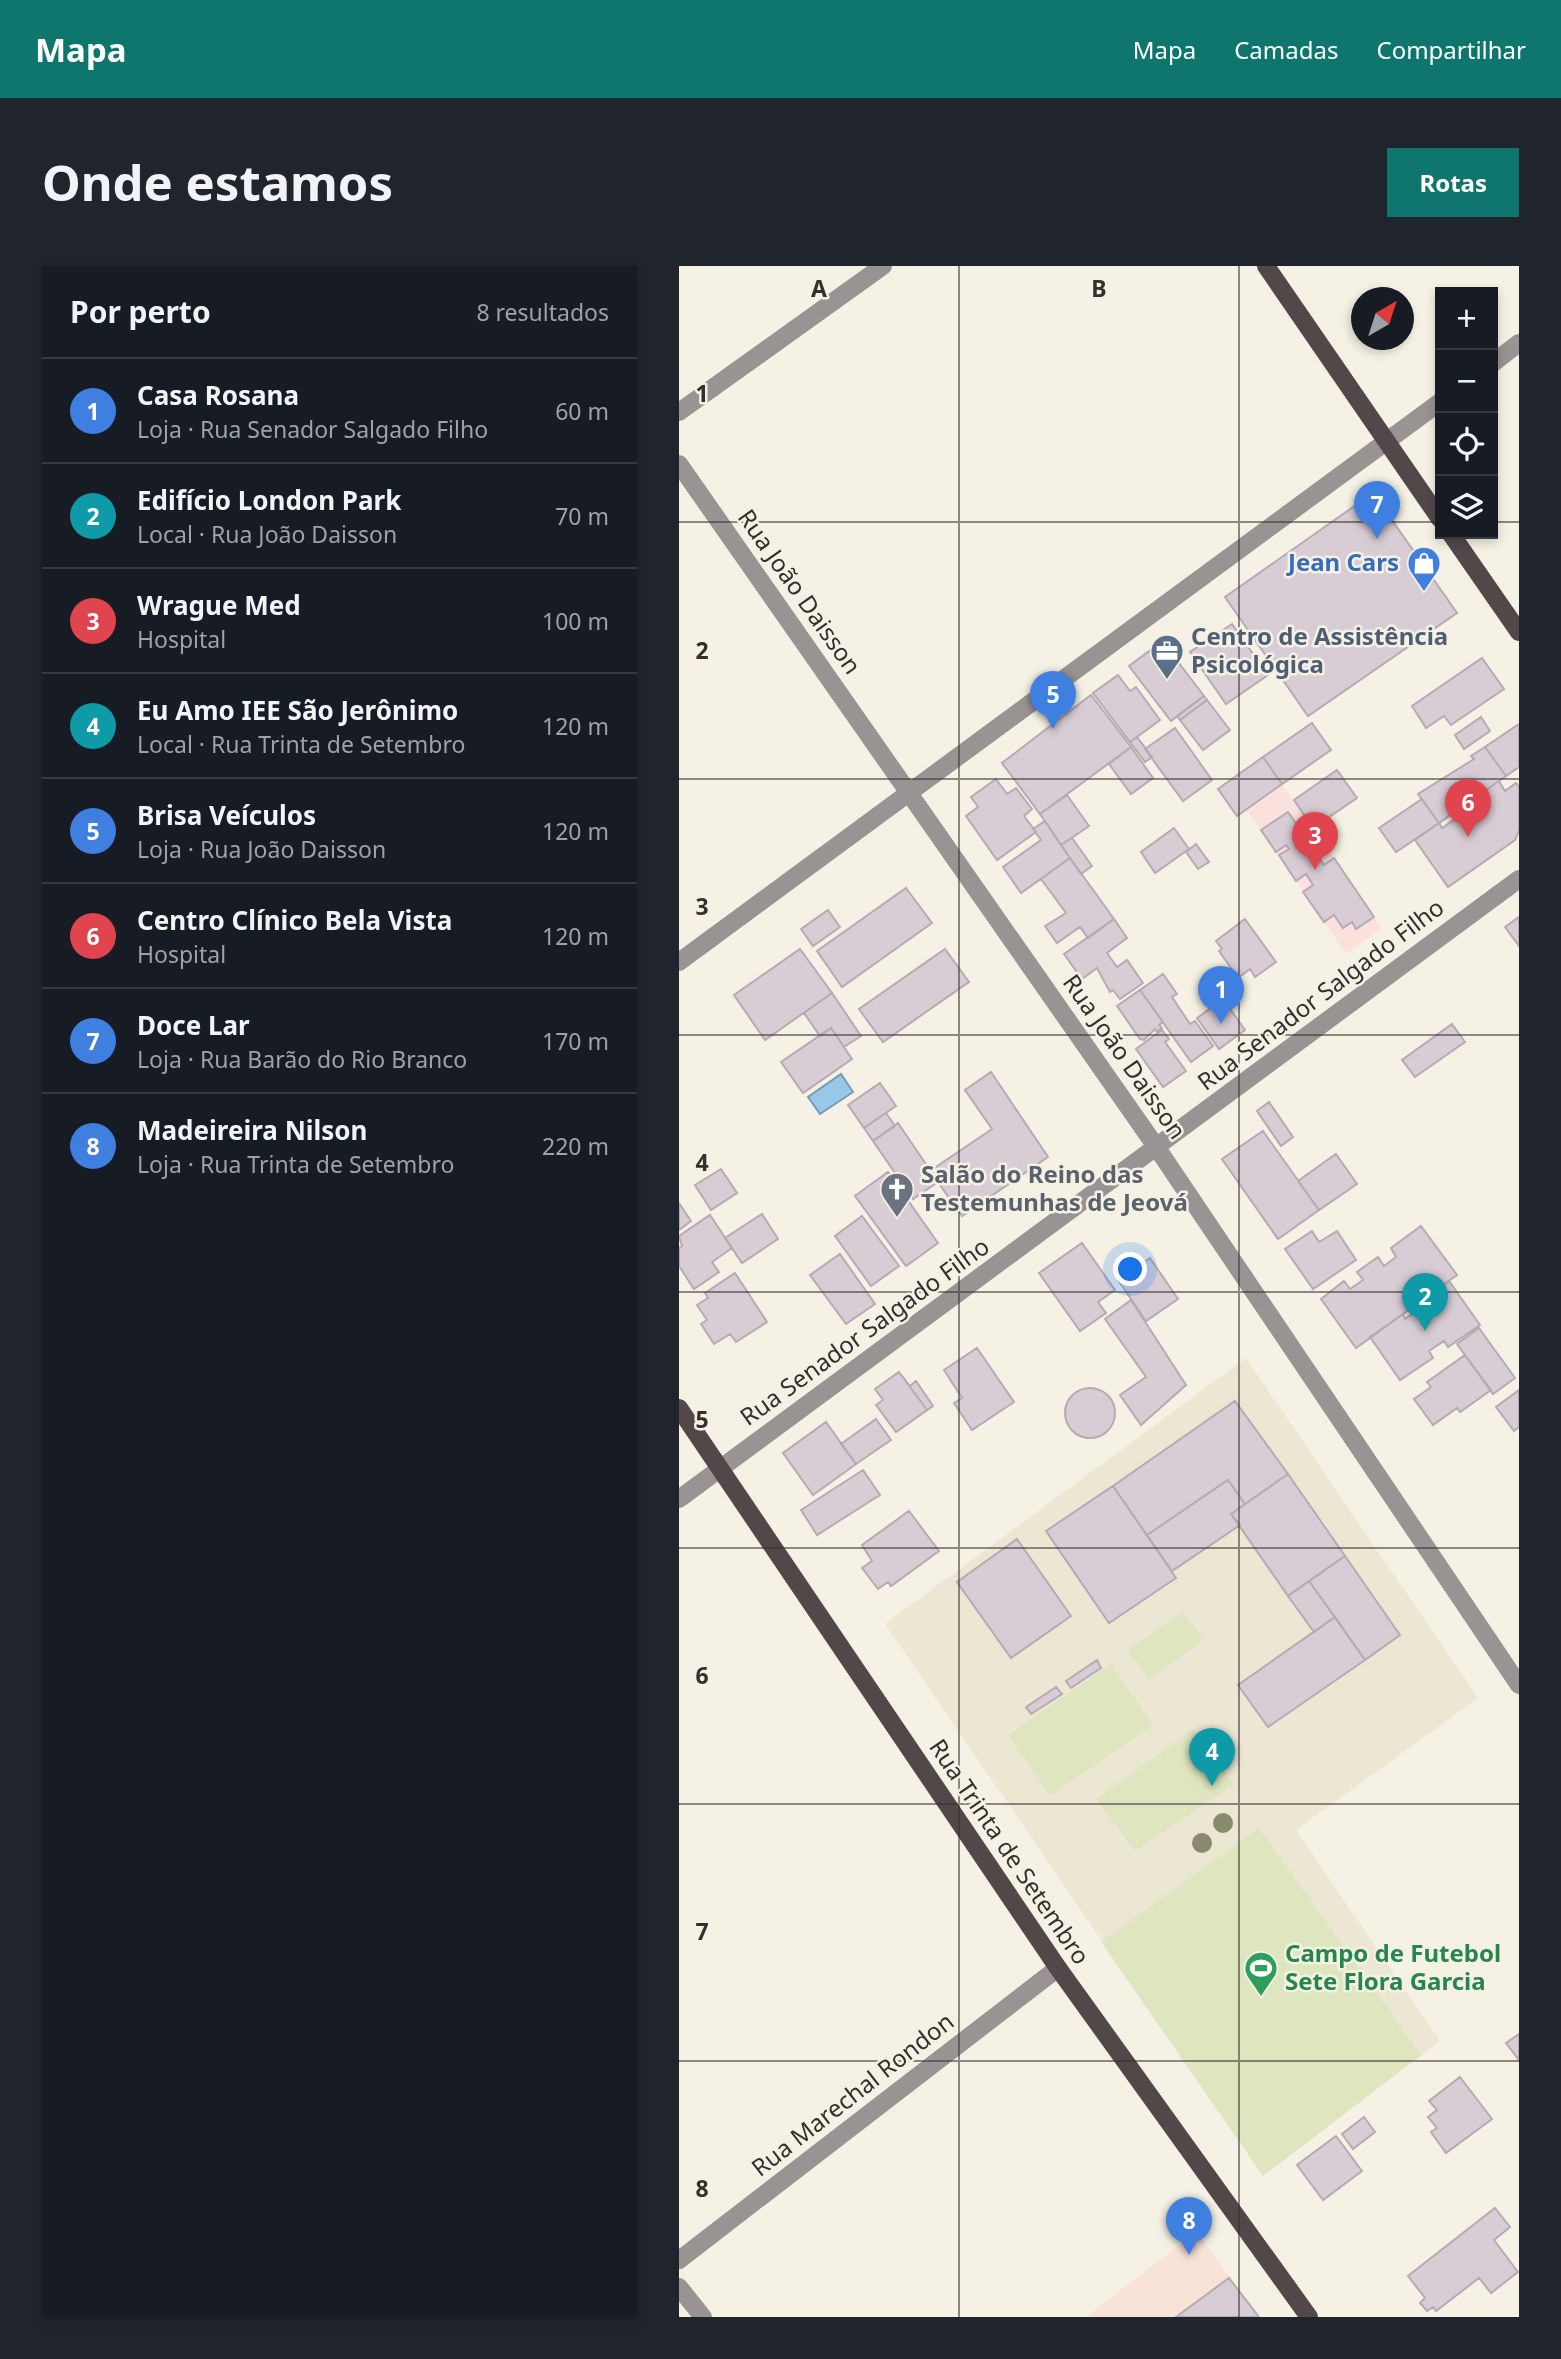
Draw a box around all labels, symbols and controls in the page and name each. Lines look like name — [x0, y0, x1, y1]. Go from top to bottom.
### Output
text: Mapa — [35, 27, 127, 72]
text: Mapa — [1133, 33, 1196, 66]
text: Camadas — [1234, 33, 1338, 66]
text: Compartilhar — [1376, 33, 1526, 66]
button: Rotas — [1387, 148, 1519, 217]
text: Onde estamos — [42, 149, 393, 215]
text: A — [811, 272, 827, 304]
text: B — [1091, 272, 1107, 304]
north arrow — [1351, 287, 1414, 350]
map controls — [1435, 287, 1498, 539]
button: + — [1435, 287, 1498, 350]
text: Por perto — [70, 291, 211, 332]
text: 8 resultados — [476, 296, 609, 328]
button: − — [1435, 350, 1498, 413]
text: Casa Rosana — [137, 377, 299, 413]
text: 1 — [695, 377, 709, 409]
text: 1 — [86, 395, 100, 427]
text: 60 m — [555, 395, 609, 427]
text: Loja · Rua Senador Salgado Filho — [137, 413, 488, 445]
button: locate — [1435, 413, 1498, 476]
button: layers — [1435, 476, 1498, 539]
pin: 7 — [1354, 481, 1400, 539]
text: Edifício London Park — [137, 482, 401, 518]
text: 2 — [86, 500, 100, 532]
text: 70 m — [555, 500, 609, 532]
street label: Rua João Daisson — [731, 502, 869, 680]
text: Local · Rua João Daisson — [137, 518, 397, 550]
shop icon: Jean Cars — [1405, 544, 1443, 593]
place label: Jean Cars — [1286, 545, 1399, 578]
text: Wrague Med — [137, 587, 301, 623]
text: 3 — [86, 605, 100, 637]
text: 100 m — [542, 605, 609, 637]
place label: Centro de Assistência Psicológica — [1191, 619, 1448, 680]
text: Hospital — [137, 623, 226, 655]
office icon: Centro de Assistência Psicológica — [1148, 632, 1186, 681]
text: 2 — [695, 634, 709, 666]
pin: 5 — [1030, 671, 1076, 729]
text: Eu Amo IEE São Jerônimo — [137, 692, 458, 728]
text: 4 — [86, 710, 100, 742]
text: 120 m — [542, 710, 609, 742]
text: Local · Rua Trinta de Setembro — [137, 728, 465, 760]
pin: 6 — [1445, 779, 1491, 837]
text: Brisa Veículos — [137, 797, 316, 833]
pin: 3 — [1292, 812, 1338, 870]
text: 5 — [86, 815, 100, 847]
text: 120 m — [542, 815, 609, 847]
text: Loja · Rua João Daisson — [137, 833, 386, 865]
text: 3 — [695, 890, 709, 922]
street label: Rua Senador Salgado Filho — [1190, 890, 1450, 1097]
text: Centro Clínico Bela Vista — [137, 902, 452, 938]
text: 6 — [86, 920, 100, 952]
text: 120 m — [542, 920, 609, 952]
text: Hospital — [137, 938, 226, 970]
pin: 1 — [1198, 966, 1244, 1024]
street label: Rua João Daisson — [1056, 967, 1194, 1145]
text: Doce Lar — [137, 1007, 250, 1043]
text: 7 — [86, 1025, 100, 1057]
text: 170 m — [542, 1025, 609, 1057]
text: Loja · Rua Barão do Rio Branco — [137, 1043, 467, 1075]
text: Madeireira Nilson — [137, 1112, 368, 1148]
text: 8 — [86, 1130, 100, 1162]
text: 220 m — [542, 1130, 609, 1162]
text: 4 — [695, 1146, 709, 1178]
text: Loja · Rua Trinta de Setembro — [137, 1148, 454, 1180]
place label: Salão do Reino das Testemunhas de Jeová — [921, 1157, 1188, 1218]
church icon: Salão do Reino das Testemunhas de Jeová — [878, 1170, 916, 1219]
street label: Rua Senador Salgado Filho — [733, 1229, 995, 1433]
your location — [1113, 1252, 1147, 1286]
pin: 2 — [1402, 1273, 1448, 1331]
text: 5 — [695, 1403, 709, 1435]
text: 6 — [695, 1659, 709, 1691]
pin: 4 — [1189, 1728, 1235, 1786]
street label: Rua Trinta de Setembro — [922, 1732, 1098, 1970]
text: 7 — [695, 1915, 709, 1947]
place label: Campo de Futebol Sete Flora Garcia — [1285, 1936, 1501, 1997]
sports icon: Campo de Futebol Sete Flora Garcia — [1242, 1949, 1280, 1998]
street label: Rua Marechal Rondon — [744, 2004, 960, 2183]
text: 8 — [695, 2172, 709, 2204]
pin: 8 — [1166, 2197, 1212, 2255]

